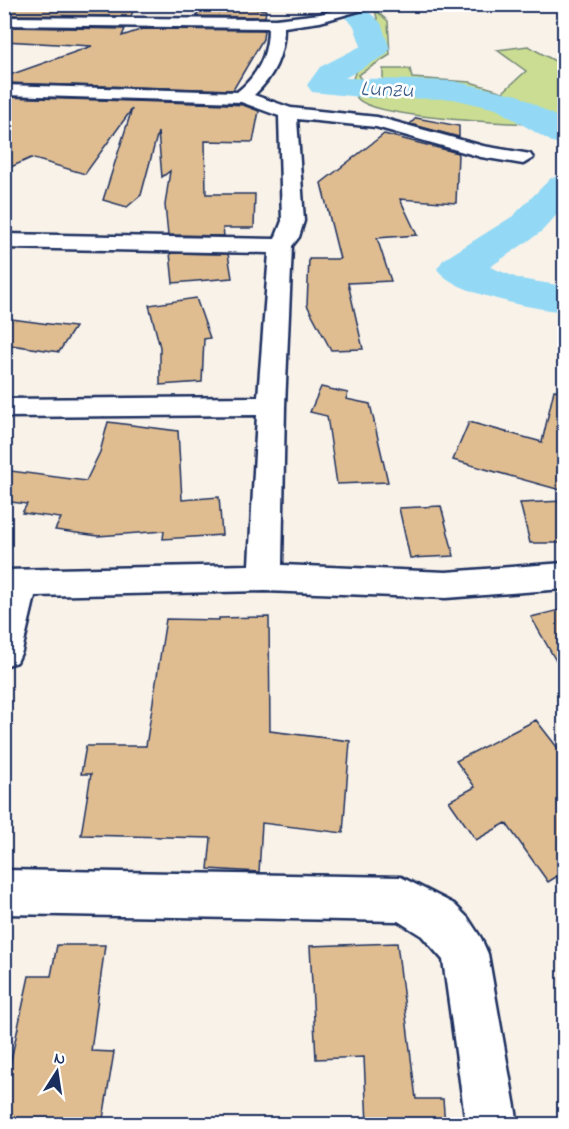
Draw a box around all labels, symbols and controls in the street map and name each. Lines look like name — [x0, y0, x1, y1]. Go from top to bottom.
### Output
water label: Lunzu — [360, 74, 415, 108]
north arrow — [27, 1042, 87, 1102]
text: N — [52, 1046, 68, 1072]

